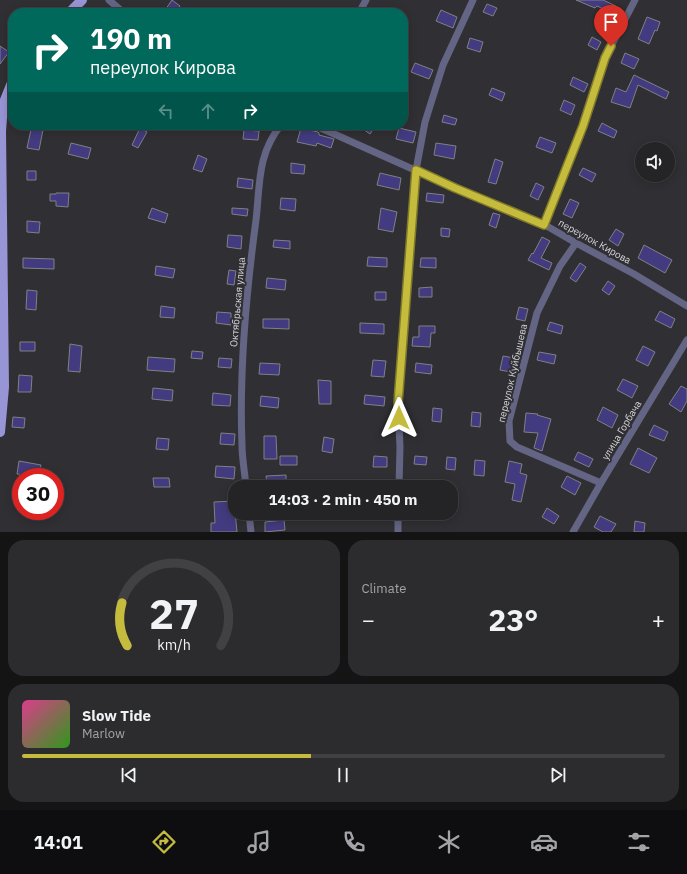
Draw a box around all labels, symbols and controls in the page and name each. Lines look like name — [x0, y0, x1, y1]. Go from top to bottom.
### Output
pin — [594, 5, 628, 46]
icon: arrive — [600, 11, 622, 33]
text: 190 m — [90, 20, 172, 57]
icon: right — [24, 24, 76, 76]
text: переулок Кирова — [90, 56, 236, 79]
icon: left — [155, 100, 177, 122]
icon: ahead — [197, 100, 219, 122]
icon: right — [239, 100, 261, 122]
map controls — [635, 142, 675, 182]
button: sound — [635, 142, 675, 182]
street label: переулок Кирова — [556, 216, 634, 267]
street label: Октябрьская улица — [227, 256, 248, 348]
street label: переулок Куйбышева — [495, 322, 530, 424]
position arrow — [378, 397, 420, 439]
street label: улица Горбача — [599, 398, 645, 462]
speed limit sign: 30 — [12, 468, 64, 520]
text: 14:03 · 2 min · 450 m — [269, 490, 417, 509]
text: Climate — [362, 580, 406, 597]
text: 27 — [149, 586, 199, 640]
text: 23° — [488, 600, 538, 639]
text: − — [362, 605, 375, 634]
text: + — [652, 605, 665, 634]
text: km/h — [157, 635, 191, 654]
text: Slow Tide — [82, 706, 151, 725]
text: Marlow — [82, 725, 125, 742]
icon: previous — [118, 764, 140, 786]
icon: pause — [332, 764, 354, 786]
icon: next — [547, 764, 569, 786]
icon: directions — [150, 828, 178, 856]
icon: music — [245, 828, 273, 856]
icon: phone — [340, 828, 368, 856]
icon: climate — [435, 828, 463, 856]
icon: car — [530, 828, 558, 856]
icon: filters — [625, 828, 653, 856]
text: 14:01 — [34, 831, 83, 854]

